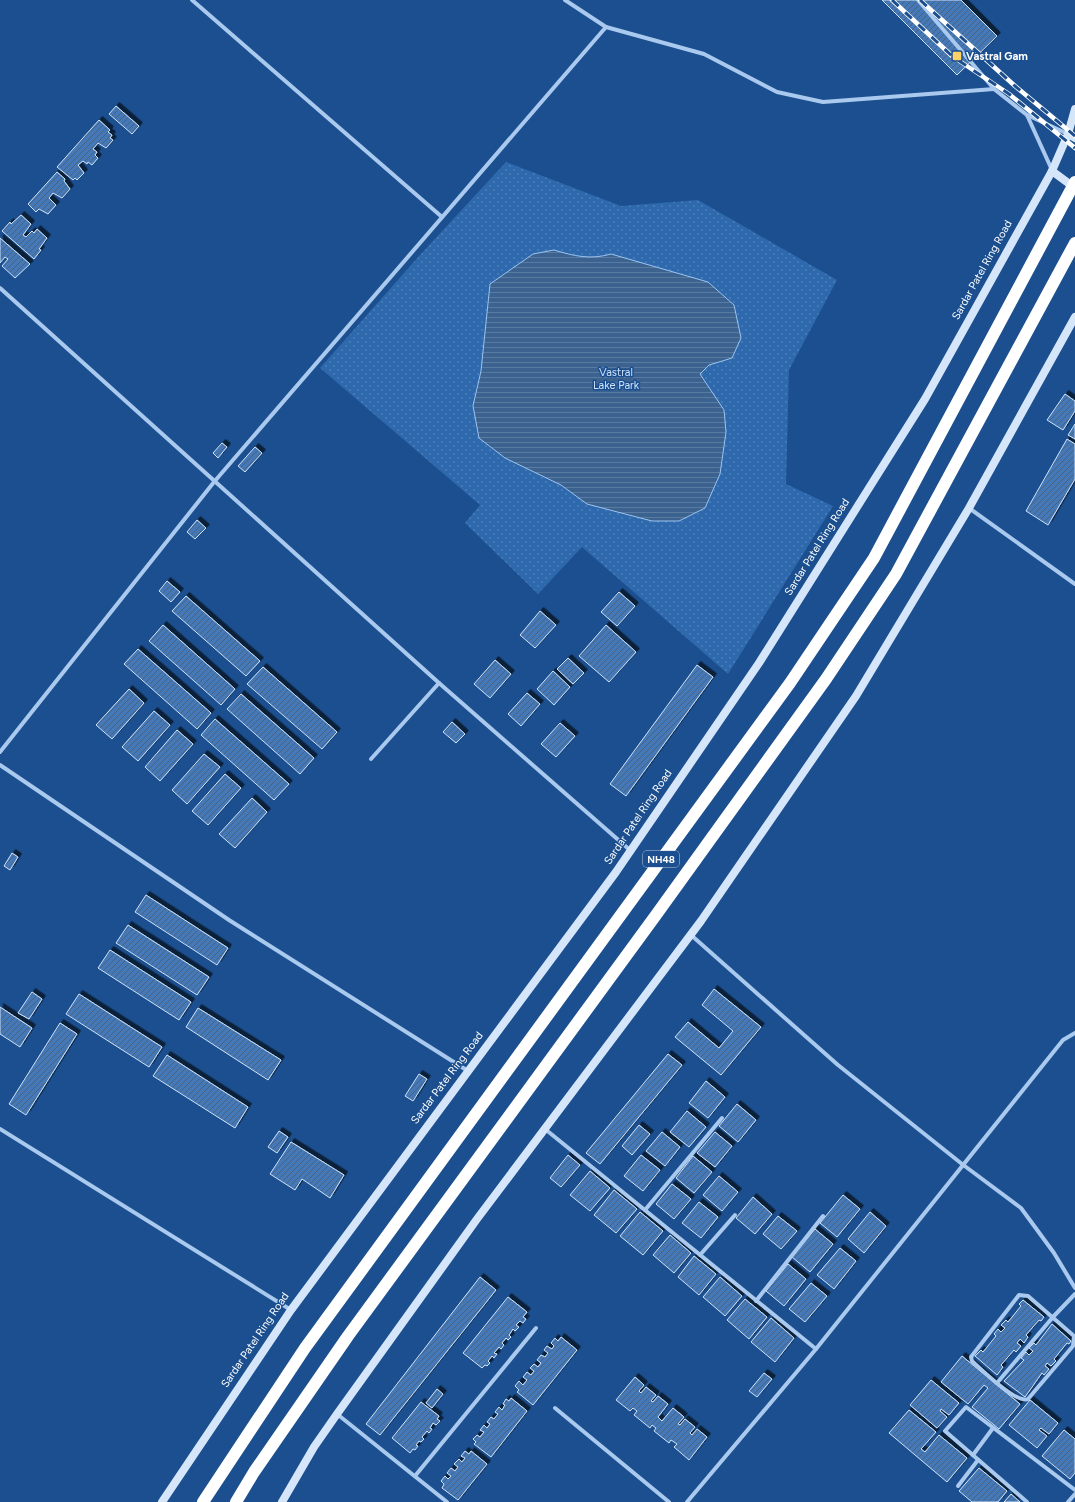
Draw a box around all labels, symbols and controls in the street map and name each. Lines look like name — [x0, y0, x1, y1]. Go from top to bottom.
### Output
marker: Vastral Gam — [951, 50, 963, 62]
place label: Vastral Gam — [966, 50, 1028, 63]
street label: Sardar Patel Ring Road — [949, 218, 1015, 322]
park label: Vastral Lake Park — [593, 366, 640, 392]
street label: Sardar Patel Ring Road — [782, 496, 852, 598]
street label: Sardar Patel Ring Road — [601, 767, 675, 867]
road number: NH48 — [643, 851, 679, 867]
street label: Sardar Patel Ring Road — [408, 1029, 486, 1127]
street label: Sardar Patel Ring Road — [218, 1290, 292, 1390]

